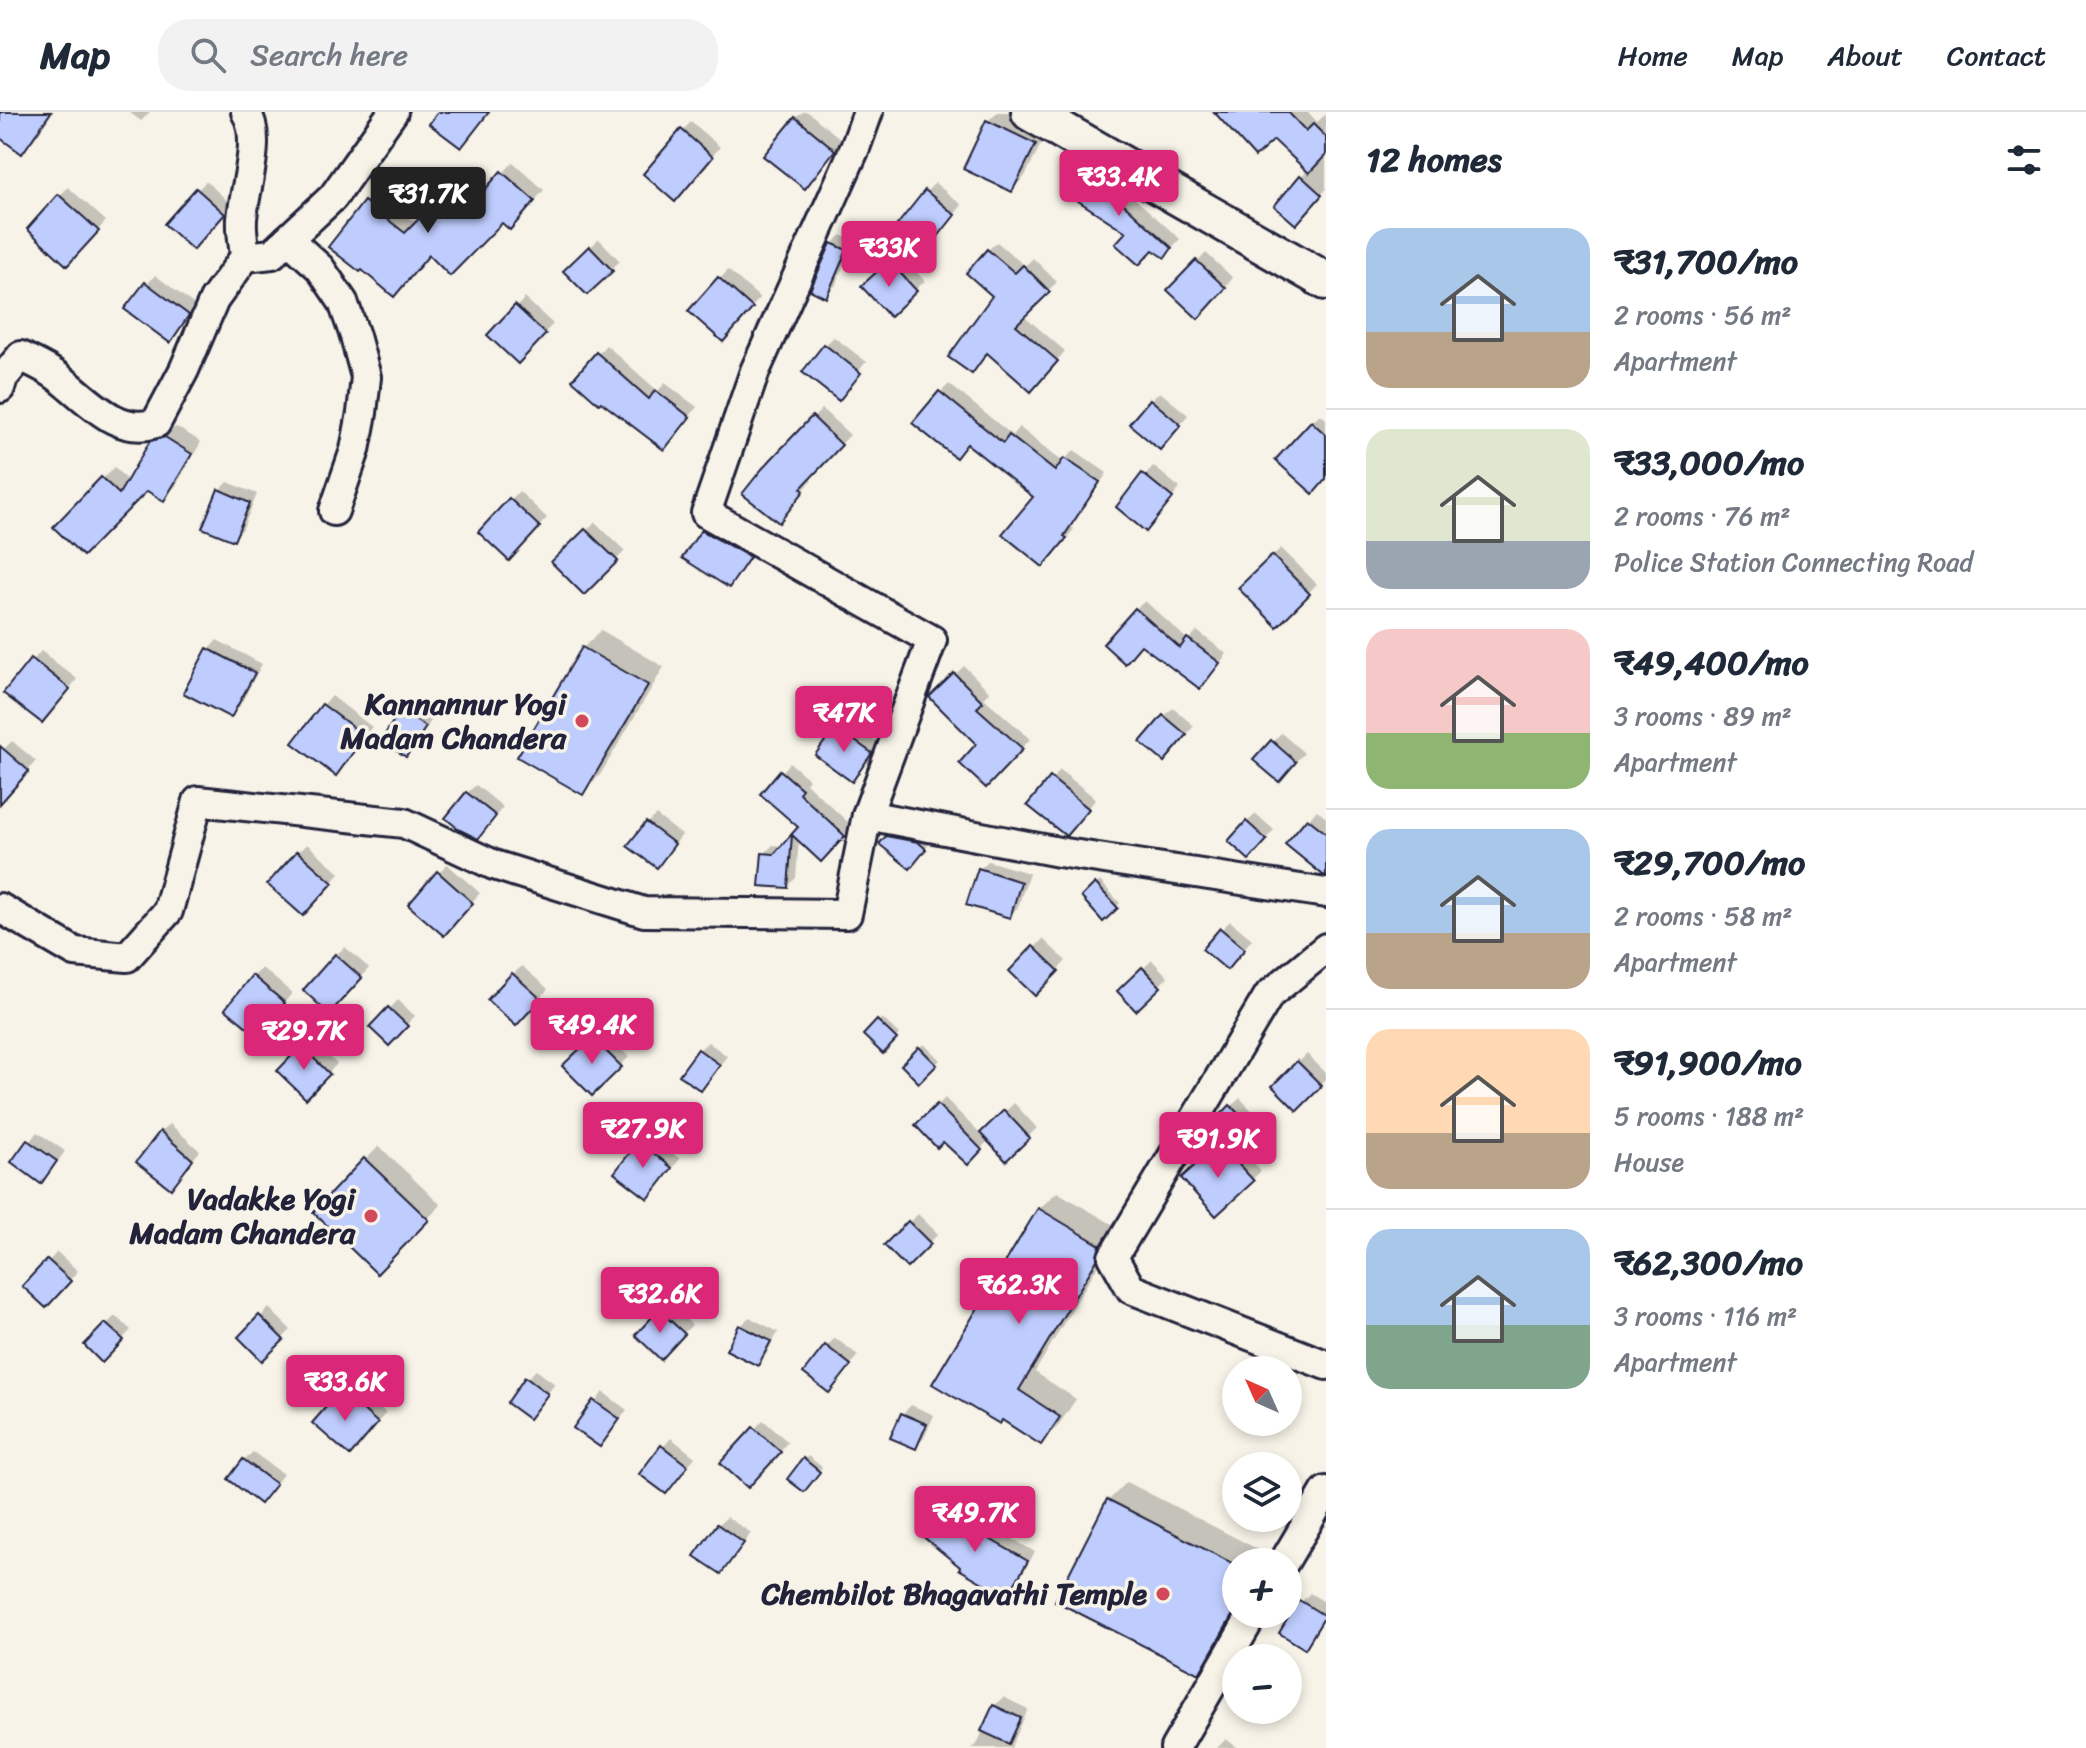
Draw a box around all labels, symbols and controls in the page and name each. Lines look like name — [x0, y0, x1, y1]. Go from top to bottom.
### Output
search box — [158, 19, 718, 91]
text: Map — [40, 22, 110, 89]
text: Search here — [250, 28, 408, 82]
text: Home — [1618, 31, 1688, 80]
text: Map — [1732, 31, 1783, 80]
text: About — [1827, 31, 1903, 80]
text: Contact — [1947, 31, 2046, 80]
icon: search — [186, 33, 230, 77]
text: 12 homes — [1366, 130, 1502, 190]
icon: filters — [2002, 138, 2046, 182]
pin: ₹33.4K — [1054, 150, 1184, 218]
text: ₹33.4K — [1077, 153, 1161, 199]
pin: ₹31.7K — [363, 167, 493, 235]
text: ₹31.7K — [389, 170, 467, 216]
pin: ₹33K — [842, 221, 936, 289]
text: ₹33K — [860, 224, 918, 270]
text: ₹31,700/mo — [1614, 232, 1798, 292]
icon: home — [1430, 260, 1526, 356]
text: 2 rooms · 56 m² — [1614, 292, 1792, 338]
text: Apartment — [1614, 338, 1737, 384]
text: ₹33,000/mo — [1614, 433, 1804, 493]
icon: home — [1430, 461, 1526, 557]
text: 2 rooms · 76 m² — [1614, 493, 1791, 539]
text: Police Station Connecting Road — [1614, 539, 1973, 585]
text: ₹49,400/mo — [1614, 633, 1809, 693]
icon: home — [1430, 661, 1526, 757]
place label: Kannannur Yogi Madam Chandera — [339, 677, 568, 765]
pin: ₹47K — [797, 686, 891, 754]
text: ₹47K — [813, 689, 875, 735]
text: 3 rooms · 89 m² — [1614, 693, 1792, 739]
marker: Kannannur Yogi Madam Chandera — [573, 712, 591, 730]
text: Apartment — [1614, 739, 1737, 785]
text: ₹29,700/mo — [1614, 833, 1805, 893]
icon: home — [1430, 861, 1526, 957]
text: 2 rooms · 58 m² — [1614, 893, 1792, 939]
text: Apartment — [1614, 939, 1737, 985]
pin: ₹49.4K — [527, 998, 657, 1066]
text: ₹49.4K — [549, 1001, 635, 1047]
pin: ₹29.7K — [239, 1004, 369, 1072]
text: ₹29.7K — [262, 1007, 346, 1053]
text: ₹91,900/mo — [1614, 1033, 1802, 1093]
icon: home — [1430, 1061, 1526, 1157]
text: 5 rooms · 188 m² — [1614, 1093, 1804, 1139]
pin: ₹27.9K — [578, 1102, 708, 1170]
text: ₹27.9K — [601, 1105, 685, 1151]
pin: ₹91.9K — [1153, 1112, 1283, 1180]
text: ₹91.9K — [1177, 1115, 1259, 1161]
text: House — [1614, 1139, 1684, 1185]
place label: Vadakke Yogi Madam Chandera — [128, 1172, 357, 1260]
marker: Vadakke Yogi Madam Chandera — [362, 1207, 380, 1225]
text: ₹62,300/mo — [1614, 1233, 1803, 1293]
pin: ₹62.3K — [954, 1258, 1084, 1326]
text: ₹62.3K — [978, 1261, 1060, 1307]
icon: home — [1430, 1261, 1526, 1357]
pin: ₹32.6K — [595, 1267, 725, 1335]
text: ₹32.6K — [619, 1270, 701, 1316]
text: 3 rooms · 116 m² — [1614, 1293, 1797, 1339]
text: Apartment — [1614, 1339, 1737, 1385]
pin: ₹33.6K — [280, 1355, 410, 1423]
north arrow — [1222, 1356, 1302, 1436]
map controls — [1222, 1356, 1302, 1724]
text: ₹33.6K — [304, 1358, 386, 1404]
button: layers — [1222, 1452, 1302, 1532]
pin: ₹49.7K — [910, 1486, 1040, 1554]
text: ₹49.7K — [932, 1489, 1018, 1535]
button: + — [1222, 1548, 1302, 1628]
place label: Chembilot Bhagavathi Temple — [760, 1567, 1148, 1621]
marker: Chembilot Bhagavathi Temple — [1154, 1585, 1172, 1603]
button: − — [1222, 1644, 1302, 1724]

